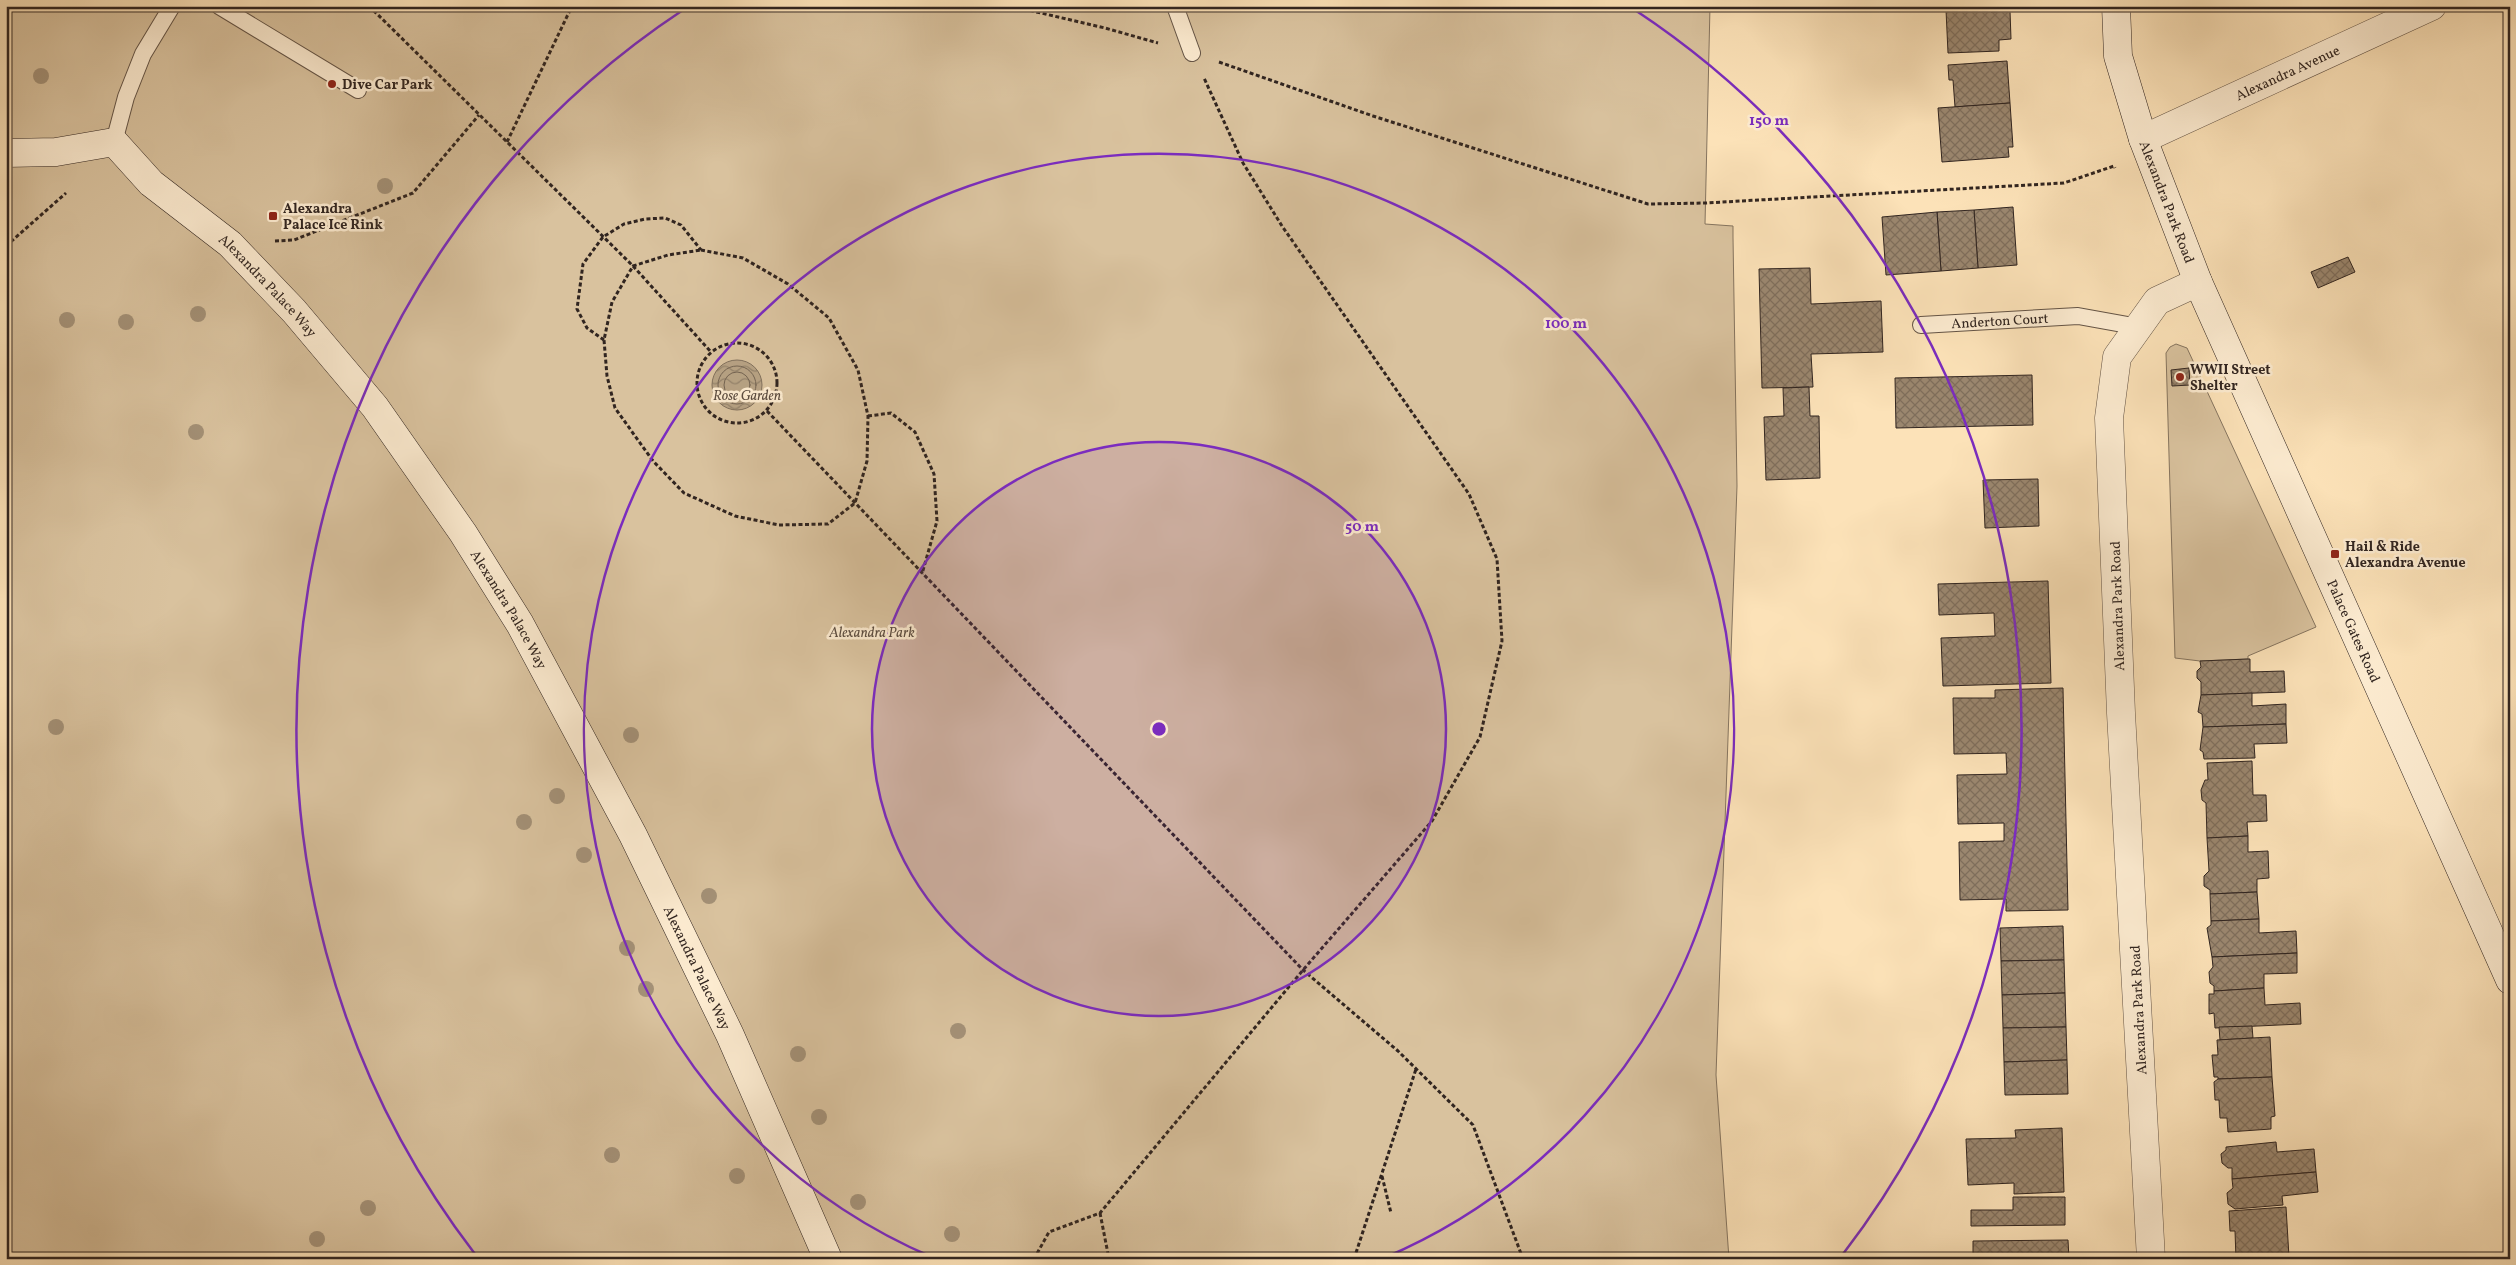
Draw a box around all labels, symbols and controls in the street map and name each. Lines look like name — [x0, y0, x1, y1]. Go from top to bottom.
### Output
street label: Alexandra Avenue — [2233, 42, 2344, 106]
place label: Dive Car Park — [342, 76, 433, 95]
marker: Dive Car Park — [326, 78, 338, 90]
text: 150 m — [1749, 111, 1789, 132]
street label: Alexandra Park Road — [2134, 138, 2198, 266]
place label: Alexandra Palace Ice Rink — [283, 200, 383, 235]
marker: Alexandra Palace Ice Rink — [267, 210, 279, 222]
street label: Alexandra Palace Way — [214, 230, 321, 342]
street label: Anderton Court — [1951, 310, 2049, 334]
text: 100 m — [1545, 314, 1588, 335]
place label: WWII Street Shelter — [2190, 361, 2271, 396]
marker: WWII Street Shelter — [2174, 371, 2186, 383]
park label: Rose Garden — [713, 387, 781, 406]
text: 50 m — [1345, 517, 1379, 538]
place label: Hail & Ride Alexandra Avenue — [2345, 538, 2466, 573]
street label: Alexandra Park Road — [2107, 541, 2130, 671]
street label: Alexandra Palace Way — [465, 547, 551, 673]
marker: Hail & Ride Alexandra Avenue — [2329, 548, 2341, 560]
street label: Palace Gates Road — [2321, 577, 2384, 686]
park label: Alexandra Park — [828, 624, 915, 643]
centre of rings — [1150, 720, 1168, 738]
street label: Alexandra Palace Way — [658, 903, 734, 1034]
street label: Alexandra Park Road — [2127, 944, 2152, 1075]

